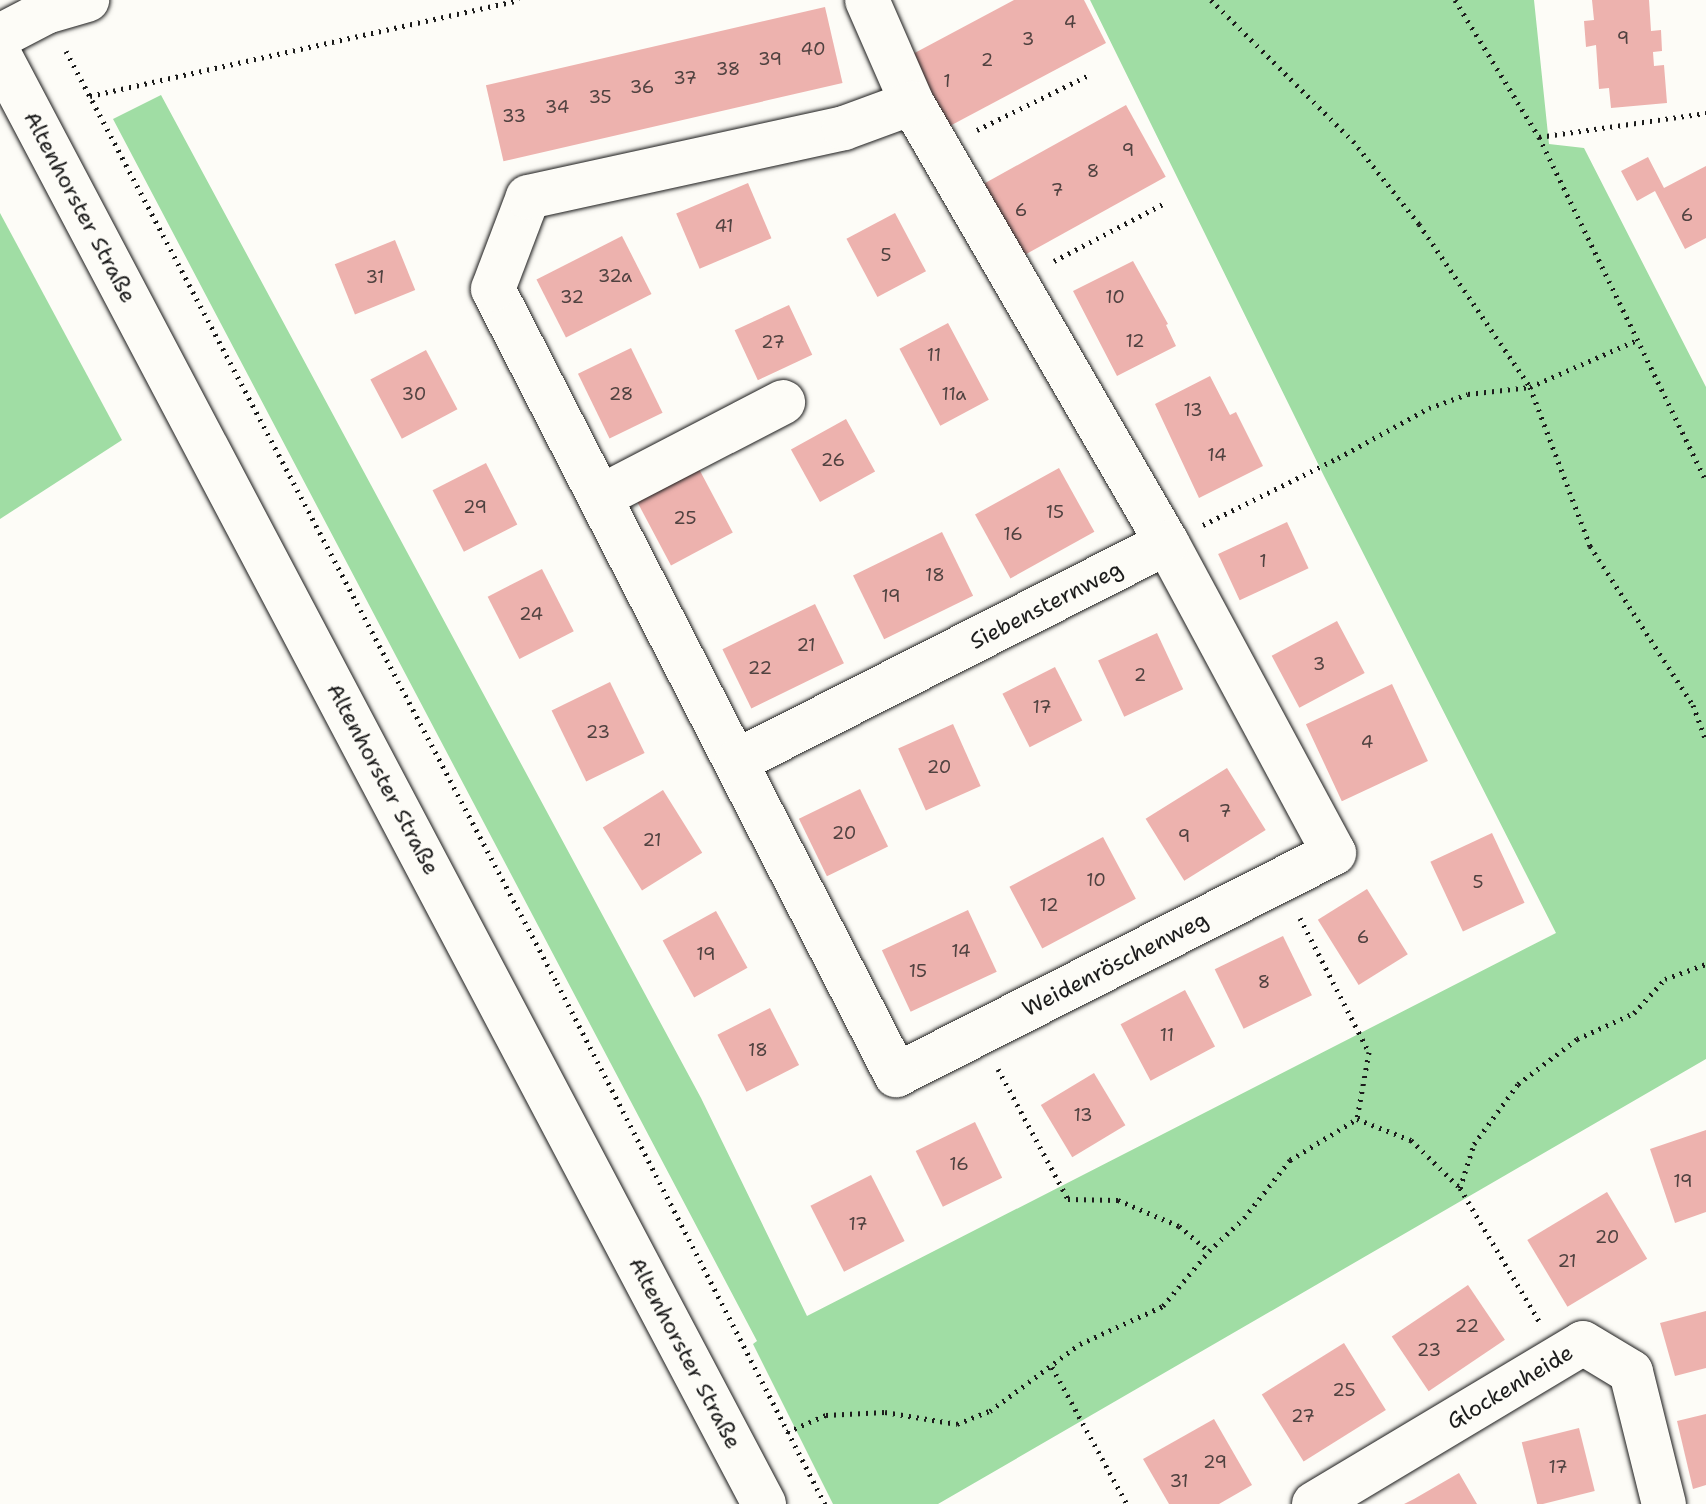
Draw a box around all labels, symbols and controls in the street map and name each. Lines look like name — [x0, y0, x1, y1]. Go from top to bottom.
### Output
house number: 4 — [1064, 11, 1076, 33]
house number: 9 — [1617, 27, 1629, 49]
house number: 3 — [1022, 28, 1034, 50]
house number: 40 — [800, 38, 826, 60]
house number: 39 — [758, 48, 782, 70]
house number: 2 — [981, 49, 993, 71]
house number: 38 — [716, 58, 740, 80]
house number: 37 — [673, 67, 697, 89]
house number: 1 — [943, 70, 951, 92]
house number: 36 — [630, 76, 654, 98]
house number: 35 — [588, 86, 612, 108]
house number: 34 — [545, 96, 569, 118]
house number: 33 — [502, 105, 526, 127]
street label: Altenhorster Straße — [18, 107, 142, 307]
house number: 9 — [1122, 139, 1134, 161]
house number: 8 — [1087, 160, 1099, 182]
house number: 7 — [1051, 179, 1063, 201]
house number: 6 — [1015, 199, 1027, 221]
house number: 6 — [1681, 204, 1693, 226]
house number: 41 — [714, 215, 734, 237]
house number: 5 — [880, 244, 892, 266]
house number: 32a — [598, 265, 632, 287]
house number: 31 — [365, 266, 385, 288]
house number: 32 — [560, 286, 584, 308]
house number: 10 — [1105, 286, 1125, 308]
house number: 12 — [1125, 330, 1145, 352]
house number: 27 — [761, 331, 785, 353]
house number: 11 — [927, 344, 941, 366]
house number: 30 — [402, 383, 426, 405]
house number: 28 — [609, 383, 633, 405]
house number: 11a — [942, 383, 966, 405]
house number: 13 — [1183, 399, 1203, 421]
house number: 14 — [1207, 444, 1227, 466]
house number: 26 — [821, 449, 845, 471]
house number: 29 — [463, 496, 487, 518]
house number: 15 — [1046, 501, 1064, 523]
house number: 25 — [673, 507, 697, 529]
house number: 16 — [1003, 523, 1023, 545]
house number: 1 — [1259, 550, 1267, 572]
street label: Siebensternweg — [965, 555, 1127, 655]
house number: 18 — [925, 564, 945, 586]
house number: 19 — [881, 585, 901, 607]
house number: 24 — [519, 603, 543, 625]
house number: 21 — [796, 634, 816, 656]
house number: 3 — [1313, 653, 1325, 675]
house number: 22 — [748, 657, 772, 679]
house number: 2 — [1134, 664, 1146, 686]
street label: Altenhorster Straße — [321, 679, 445, 879]
house number: 17 — [1032, 696, 1052, 718]
house number: 23 — [586, 721, 610, 743]
house number: 4 — [1361, 731, 1373, 753]
house number: 20 — [927, 756, 951, 778]
house number: 7 — [1219, 800, 1231, 822]
house number: 20 — [832, 822, 856, 844]
house number: 9 — [1178, 825, 1190, 847]
house number: 21 — [642, 829, 662, 851]
house number: 10 — [1086, 869, 1106, 891]
house number: 5 — [1472, 871, 1484, 893]
house number: 12 — [1039, 894, 1059, 916]
street label: Weidenröschenweg — [1018, 906, 1212, 1022]
house number: 6 — [1357, 926, 1369, 948]
house number: 14 — [951, 940, 971, 962]
house number: 19 — [696, 943, 716, 965]
house number: 15 — [909, 960, 927, 982]
house number: 8 — [1258, 971, 1270, 993]
house number: 11 — [1160, 1024, 1174, 1046]
house number: 18 — [748, 1039, 768, 1061]
house number: 13 — [1073, 1104, 1093, 1126]
house number: 16 — [949, 1153, 969, 1175]
house number: 19 — [1673, 1170, 1693, 1192]
house number: 17 — [848, 1213, 868, 1235]
house number: 20 — [1595, 1226, 1619, 1248]
house number: 21 — [1557, 1250, 1577, 1272]
street label: Altenhorster Straße — [623, 1253, 747, 1453]
house number: 22 — [1455, 1315, 1479, 1337]
house number: 23 — [1417, 1339, 1441, 1361]
street label: Glockenheide — [1442, 1339, 1578, 1435]
house number: 25 — [1332, 1379, 1356, 1401]
house number: 27 — [1291, 1405, 1315, 1427]
house number: 29 — [1203, 1451, 1227, 1473]
house number: 17 — [1548, 1456, 1568, 1478]
house number: 31 — [1169, 1470, 1189, 1492]

